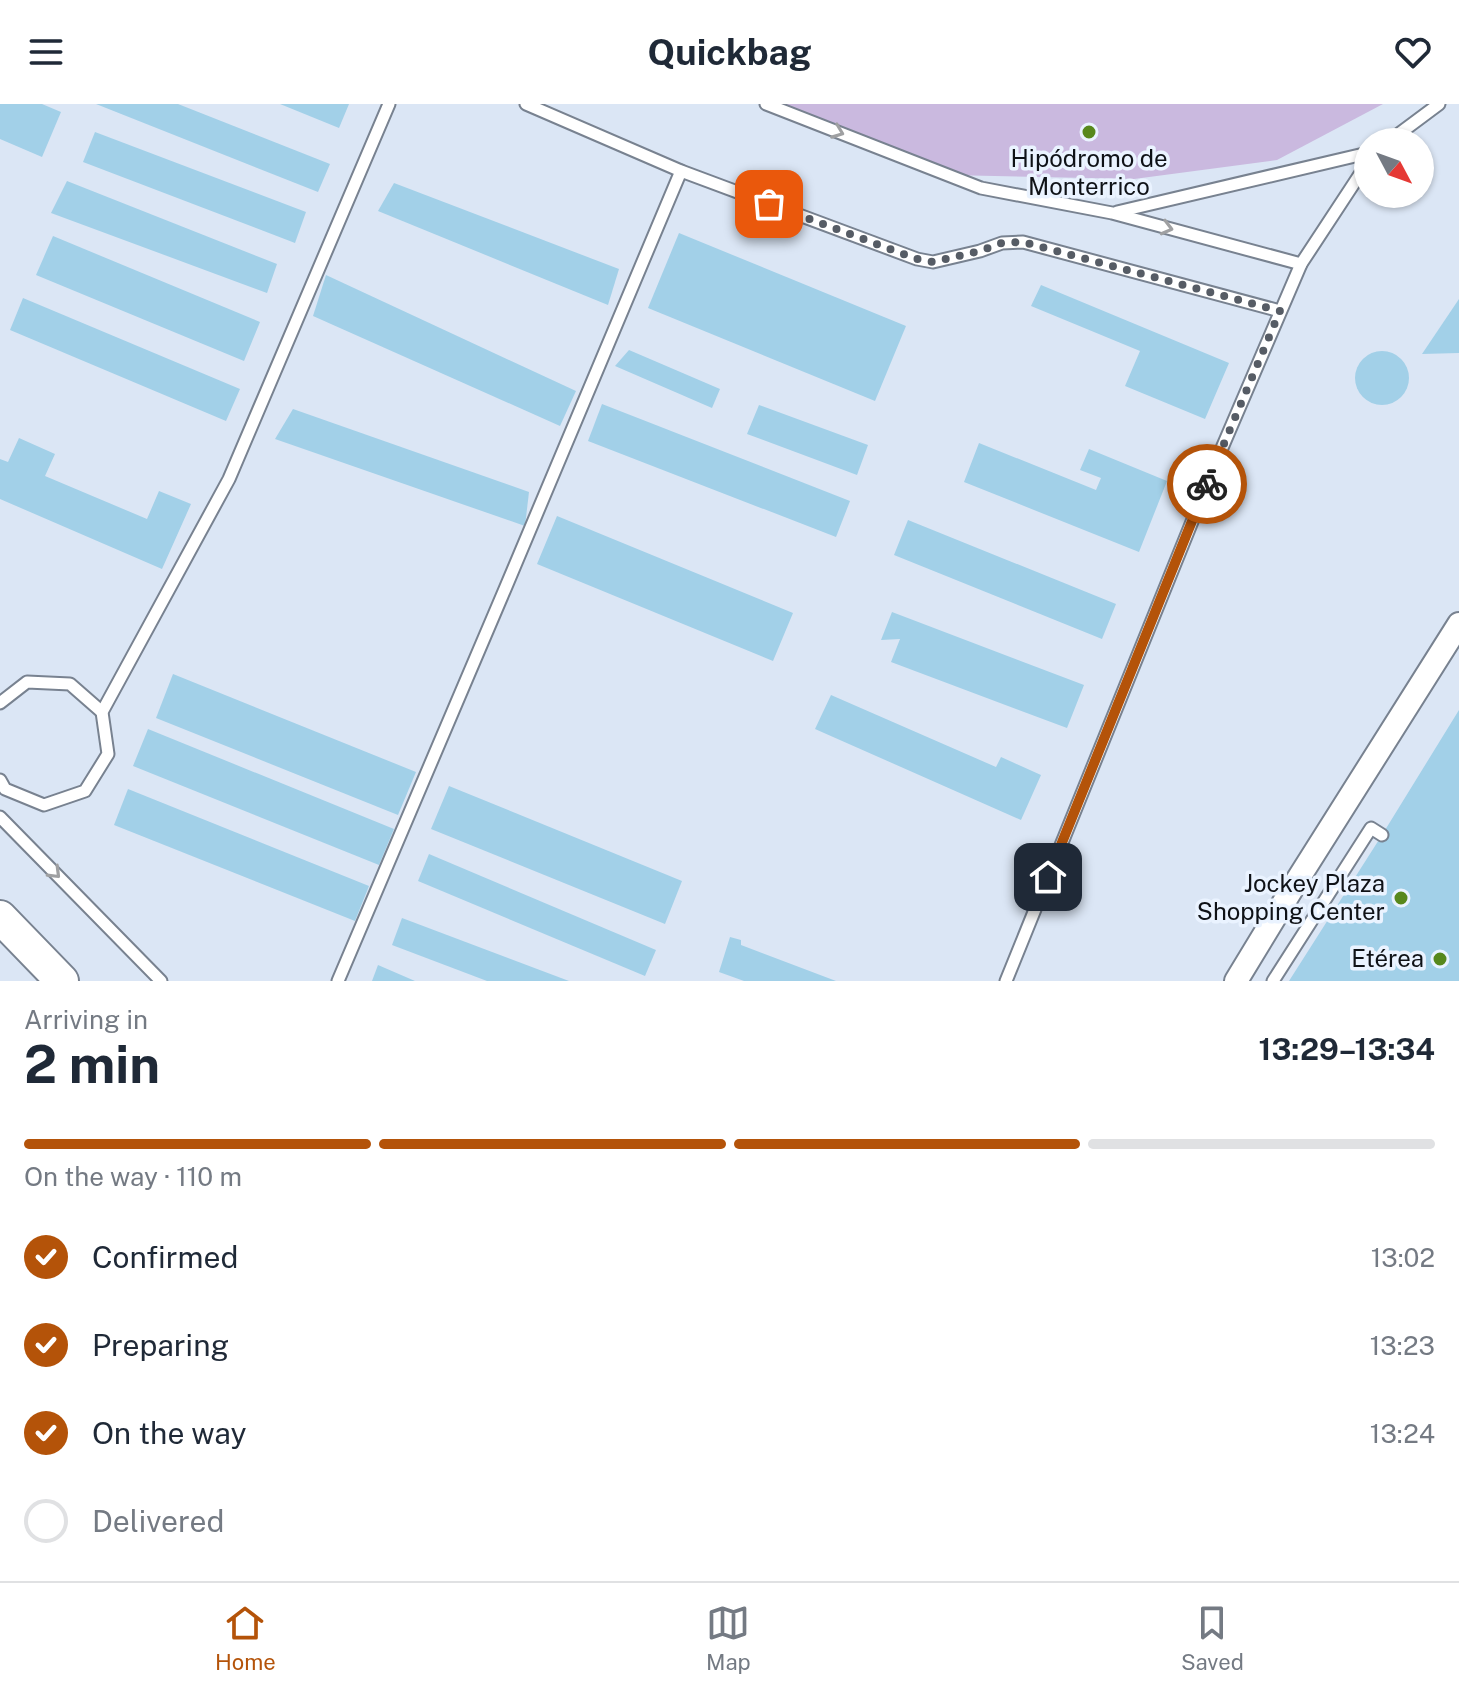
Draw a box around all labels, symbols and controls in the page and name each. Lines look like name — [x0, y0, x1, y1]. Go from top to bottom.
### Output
icon: menu — [24, 30, 68, 74]
icon: heart — [1391, 30, 1435, 74]
text: Quickbag — [647, 31, 812, 73]
one-way arrow — [830, 123, 844, 139]
marker: Hipódromo de Monterrico — [1080, 123, 1098, 141]
north arrow — [1354, 128, 1434, 208]
map controls — [1354, 128, 1434, 208]
place label: Hipódromo de Monterrico — [1010, 144, 1168, 200]
pin — [735, 170, 803, 238]
icon: bag — [747, 182, 791, 226]
one-way arrow — [1160, 219, 1174, 235]
courier — [1167, 444, 1247, 524]
icon: bike — [1185, 462, 1229, 506]
pin — [1014, 843, 1082, 911]
icon: home — [1026, 855, 1070, 899]
one-way arrow — [46, 864, 60, 878]
place label: Jockey Plaza Shopping Center — [1197, 869, 1385, 925]
marker: Jockey Plaza Shopping Center — [1392, 889, 1410, 907]
place label: Etérea — [1351, 944, 1424, 972]
marker: Etérea — [1431, 950, 1449, 968]
text: Arriving in — [24, 1004, 148, 1035]
text: 13:29–13:34 — [1259, 1031, 1435, 1067]
text: 2 min — [24, 1034, 160, 1095]
text: On the way · 110 m — [24, 1161, 242, 1192]
icon: check — [24, 1235, 68, 1279]
text: Confirmed — [92, 1239, 238, 1275]
text: 13:02 — [1371, 1242, 1435, 1273]
icon: check — [24, 1323, 68, 1367]
text: Preparing — [92, 1327, 229, 1363]
text: 13:23 — [1370, 1330, 1435, 1361]
icon: check — [24, 1411, 68, 1455]
text: On the way — [92, 1415, 246, 1451]
text: 13:24 — [1370, 1418, 1435, 1449]
text: Delivered — [92, 1503, 224, 1539]
tab: Home — [215, 1601, 276, 1675]
tab: Map — [706, 1601, 751, 1675]
tab: Saved — [1181, 1601, 1244, 1675]

